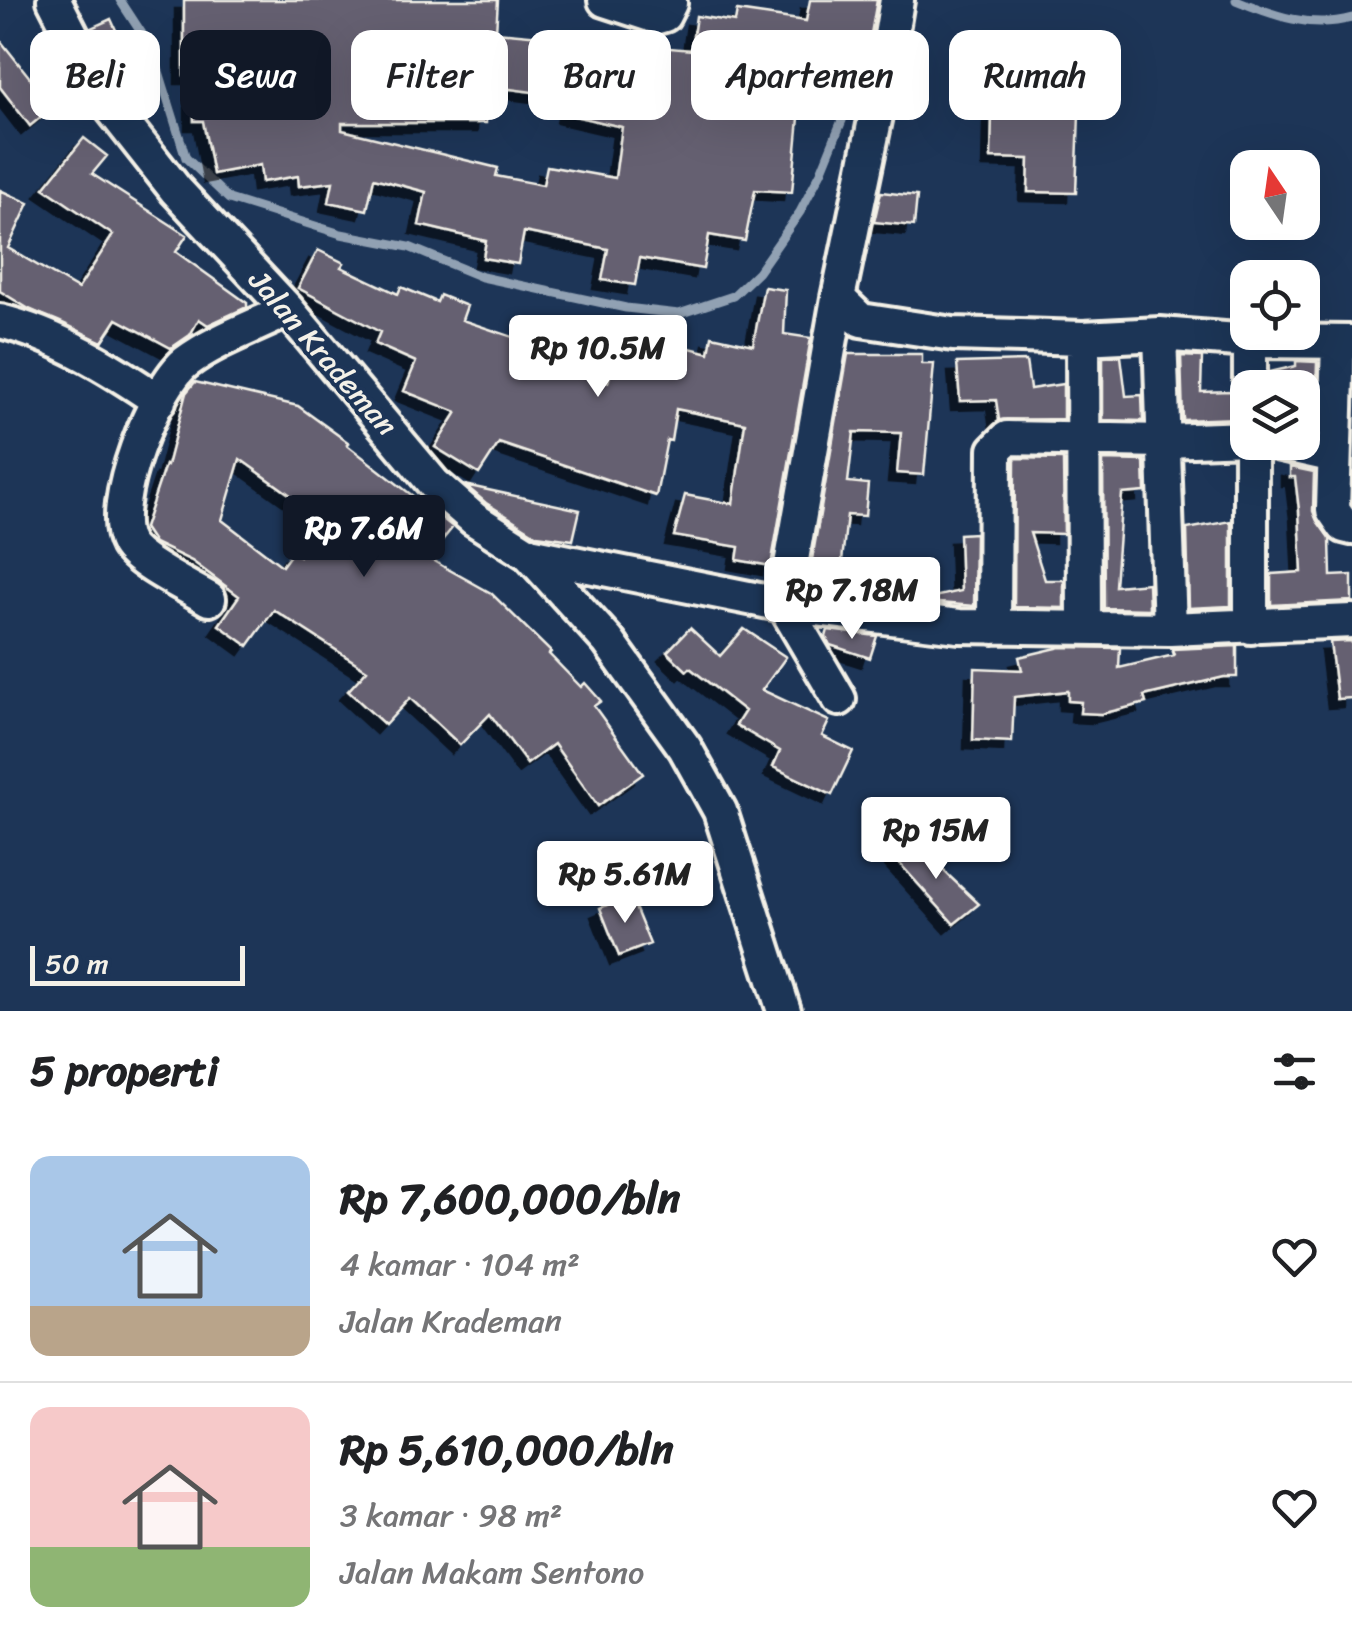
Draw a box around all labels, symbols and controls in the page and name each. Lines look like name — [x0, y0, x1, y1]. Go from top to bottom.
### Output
chip: Beli — [30, 30, 160, 120]
chip: Sewa — [180, 30, 331, 120]
chip: Filter — [351, 30, 508, 120]
chip: Baru — [528, 30, 671, 120]
chip: Apartemen — [691, 30, 929, 120]
chip: Rumah — [949, 30, 1121, 120]
north arrow — [1230, 150, 1320, 240]
map controls — [1230, 150, 1320, 460]
street label: Jalan Krademan — [234, 256, 412, 449]
button: locate — [1230, 260, 1320, 350]
pin: Rp 10.5M — [495, 315, 701, 400]
text: Rp 10.5M — [531, 319, 665, 376]
button: layers — [1230, 370, 1320, 460]
pin: Rp 7.6M — [272, 495, 456, 580]
text: Rp 7.6M — [305, 499, 423, 556]
pin: Rp 7.18M — [749, 557, 955, 642]
text: Rp 7.18M — [786, 561, 918, 618]
pin: Rp 15M — [855, 797, 1017, 882]
text: Rp 15M — [883, 801, 989, 858]
pin: Rp 5.61M — [522, 841, 728, 926]
text: Rp 5.61M — [559, 845, 691, 902]
text: 50 m — [45, 939, 109, 988]
scale bar — [30, 941, 245, 986]
text: 5 properti — [30, 1034, 218, 1108]
icon: filters — [1267, 1044, 1322, 1099]
text: Rp 7,600,000/bln — [340, 1162, 680, 1236]
icon: home — [110, 1196, 230, 1316]
icon: heart — [1267, 1229, 1322, 1284]
text: 4 kamar · 104 m² — [340, 1236, 580, 1293]
text: Jalan Krademan — [340, 1293, 562, 1350]
text: Rp 5,610,000/bln — [340, 1413, 674, 1487]
icon: home — [110, 1447, 230, 1567]
icon: heart — [1267, 1480, 1322, 1535]
text: 3 kamar · 98 m² — [340, 1487, 562, 1544]
text: Jalan Makam Sentono — [340, 1544, 644, 1601]

